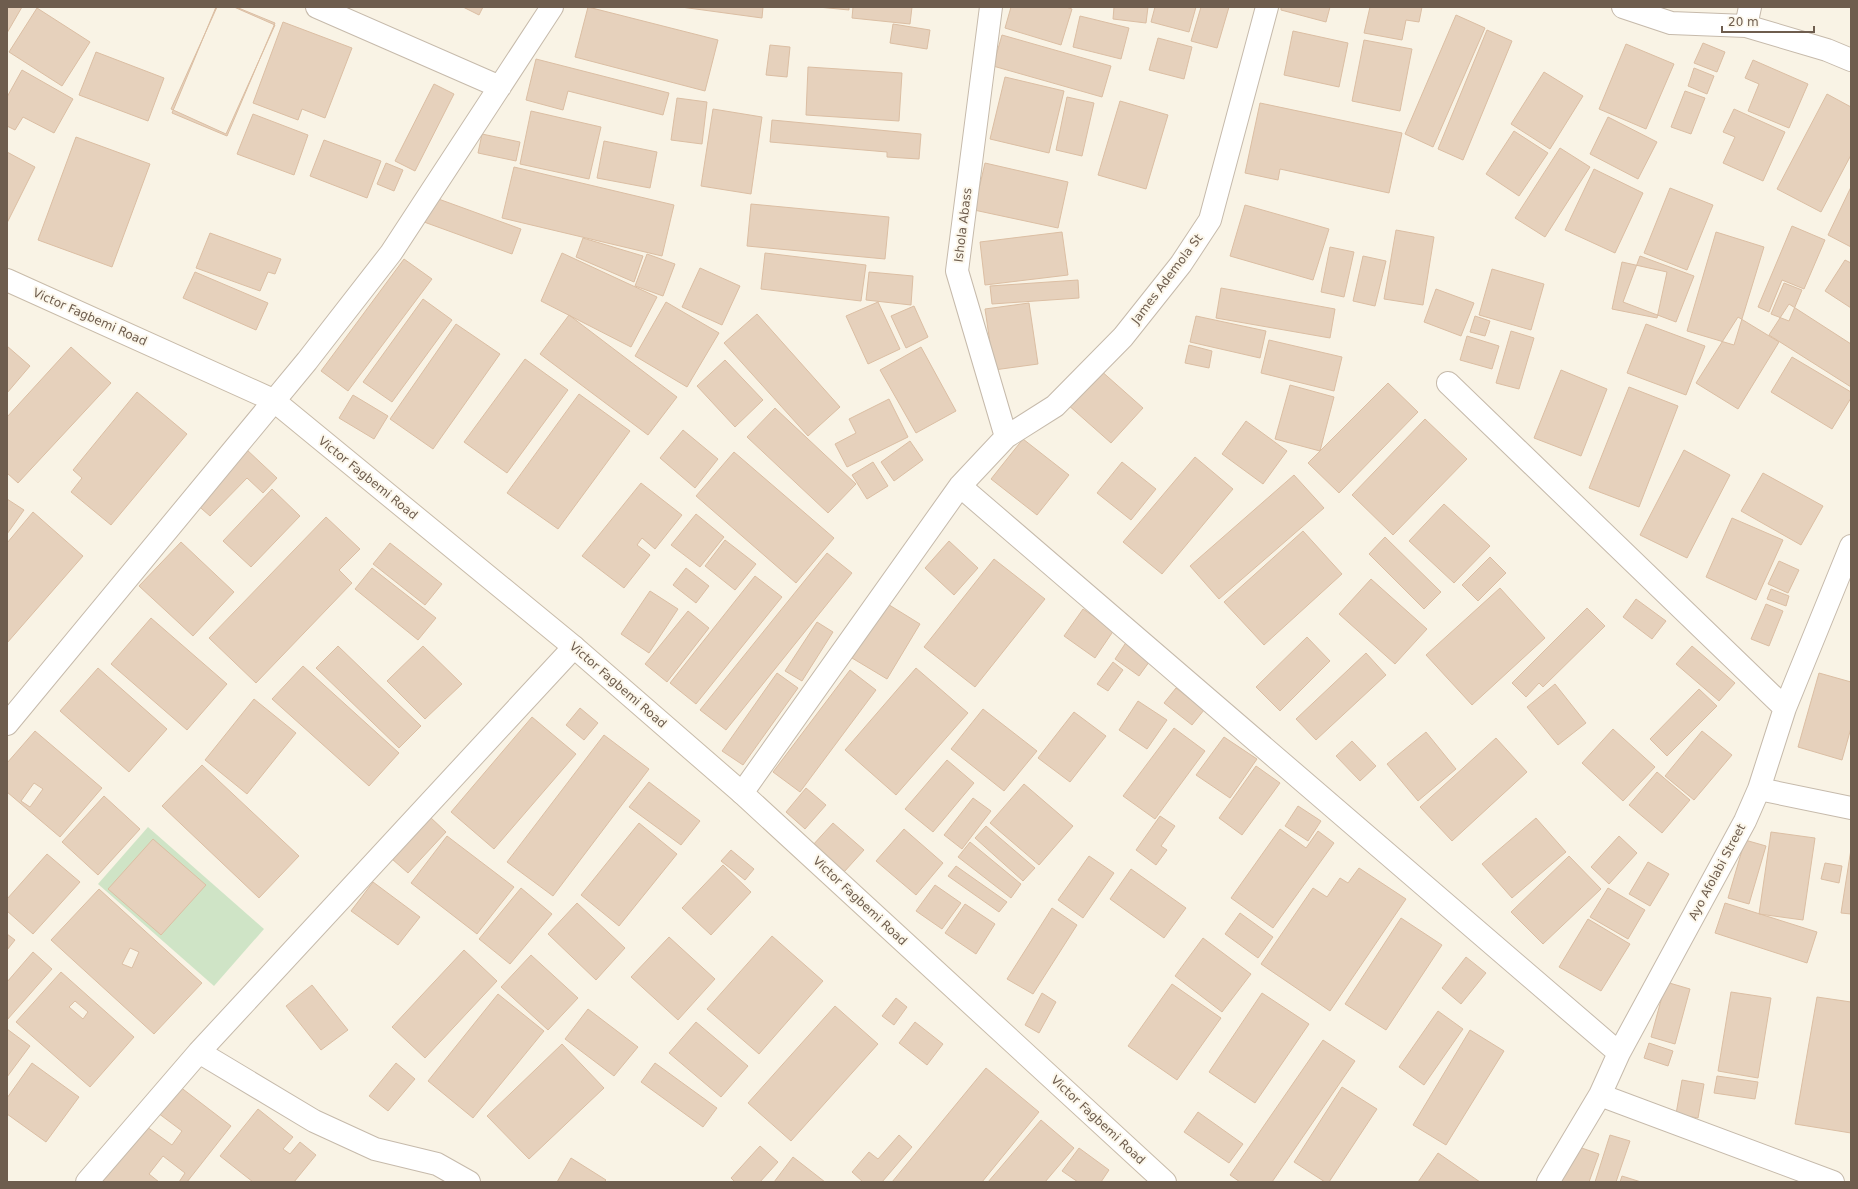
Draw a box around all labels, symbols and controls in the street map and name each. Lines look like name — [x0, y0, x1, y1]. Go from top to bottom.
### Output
scale bar — [1722, 8, 1814, 34]
text: 20 m — [1728, 15, 1759, 29]
street label: Ishola Abass — [951, 187, 975, 263]
street label: James Ademola St — [1128, 231, 1206, 327]
street label: Victor Fagbemi Road — [31, 286, 149, 348]
street label: Victor Fagbemi Road — [316, 434, 420, 522]
street label: Victor Fagbemi Road — [567, 639, 669, 731]
street label: Ayo Afolabi Street — [1686, 821, 1748, 922]
street label: Victor Fagbemi Road — [810, 854, 910, 948]
street label: Victor Fagbemi Road — [1048, 1073, 1148, 1167]

